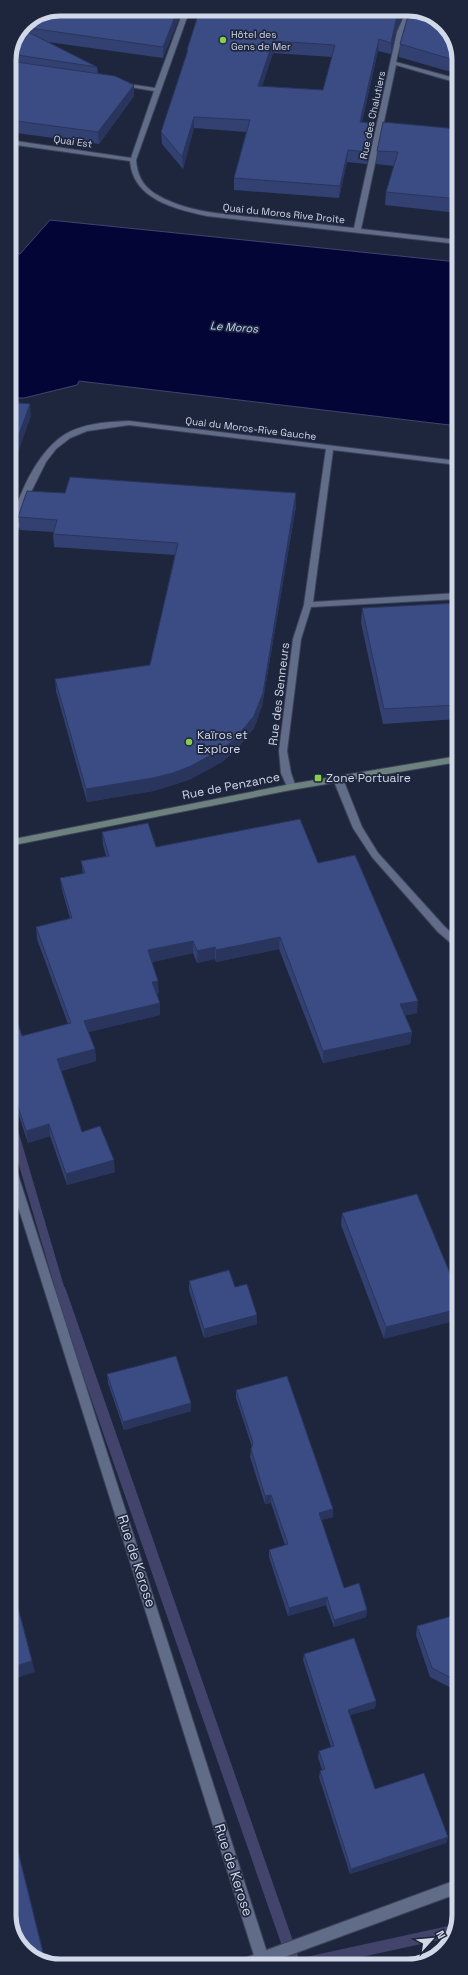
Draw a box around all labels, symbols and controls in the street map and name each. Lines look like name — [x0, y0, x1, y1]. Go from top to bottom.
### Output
place label: Hôtel des Gens de Mer — [231, 28, 291, 53]
marker: Hôtel des Gens de Mer — [218, 35, 228, 45]
street label: Rue des Chalutiers — [357, 70, 388, 160]
street label: Quai Est — [53, 132, 94, 151]
street label: Quai du Moros Rive Droite — [222, 201, 346, 226]
water label: Le Moros — [209, 318, 260, 336]
street label: Quai du Moros-Rive Gauche — [185, 414, 317, 443]
street label: Rue des Senneurs — [265, 642, 293, 746]
place label: Kaïros et Explore — [197, 727, 248, 757]
marker: Kaïros et Explore — [184, 737, 194, 747]
street label: Rue de Penzance — [181, 769, 281, 803]
place label: Zone Portuaire — [326, 770, 411, 786]
marker: Zone Portuaire — [313, 773, 323, 783]
street label: Rue de Kerose — [114, 1513, 160, 1609]
street label: Rue de Kerose — [211, 1822, 257, 1918]
north arrow — [412, 1919, 452, 1959]
text: N — [433, 1928, 449, 1941]

